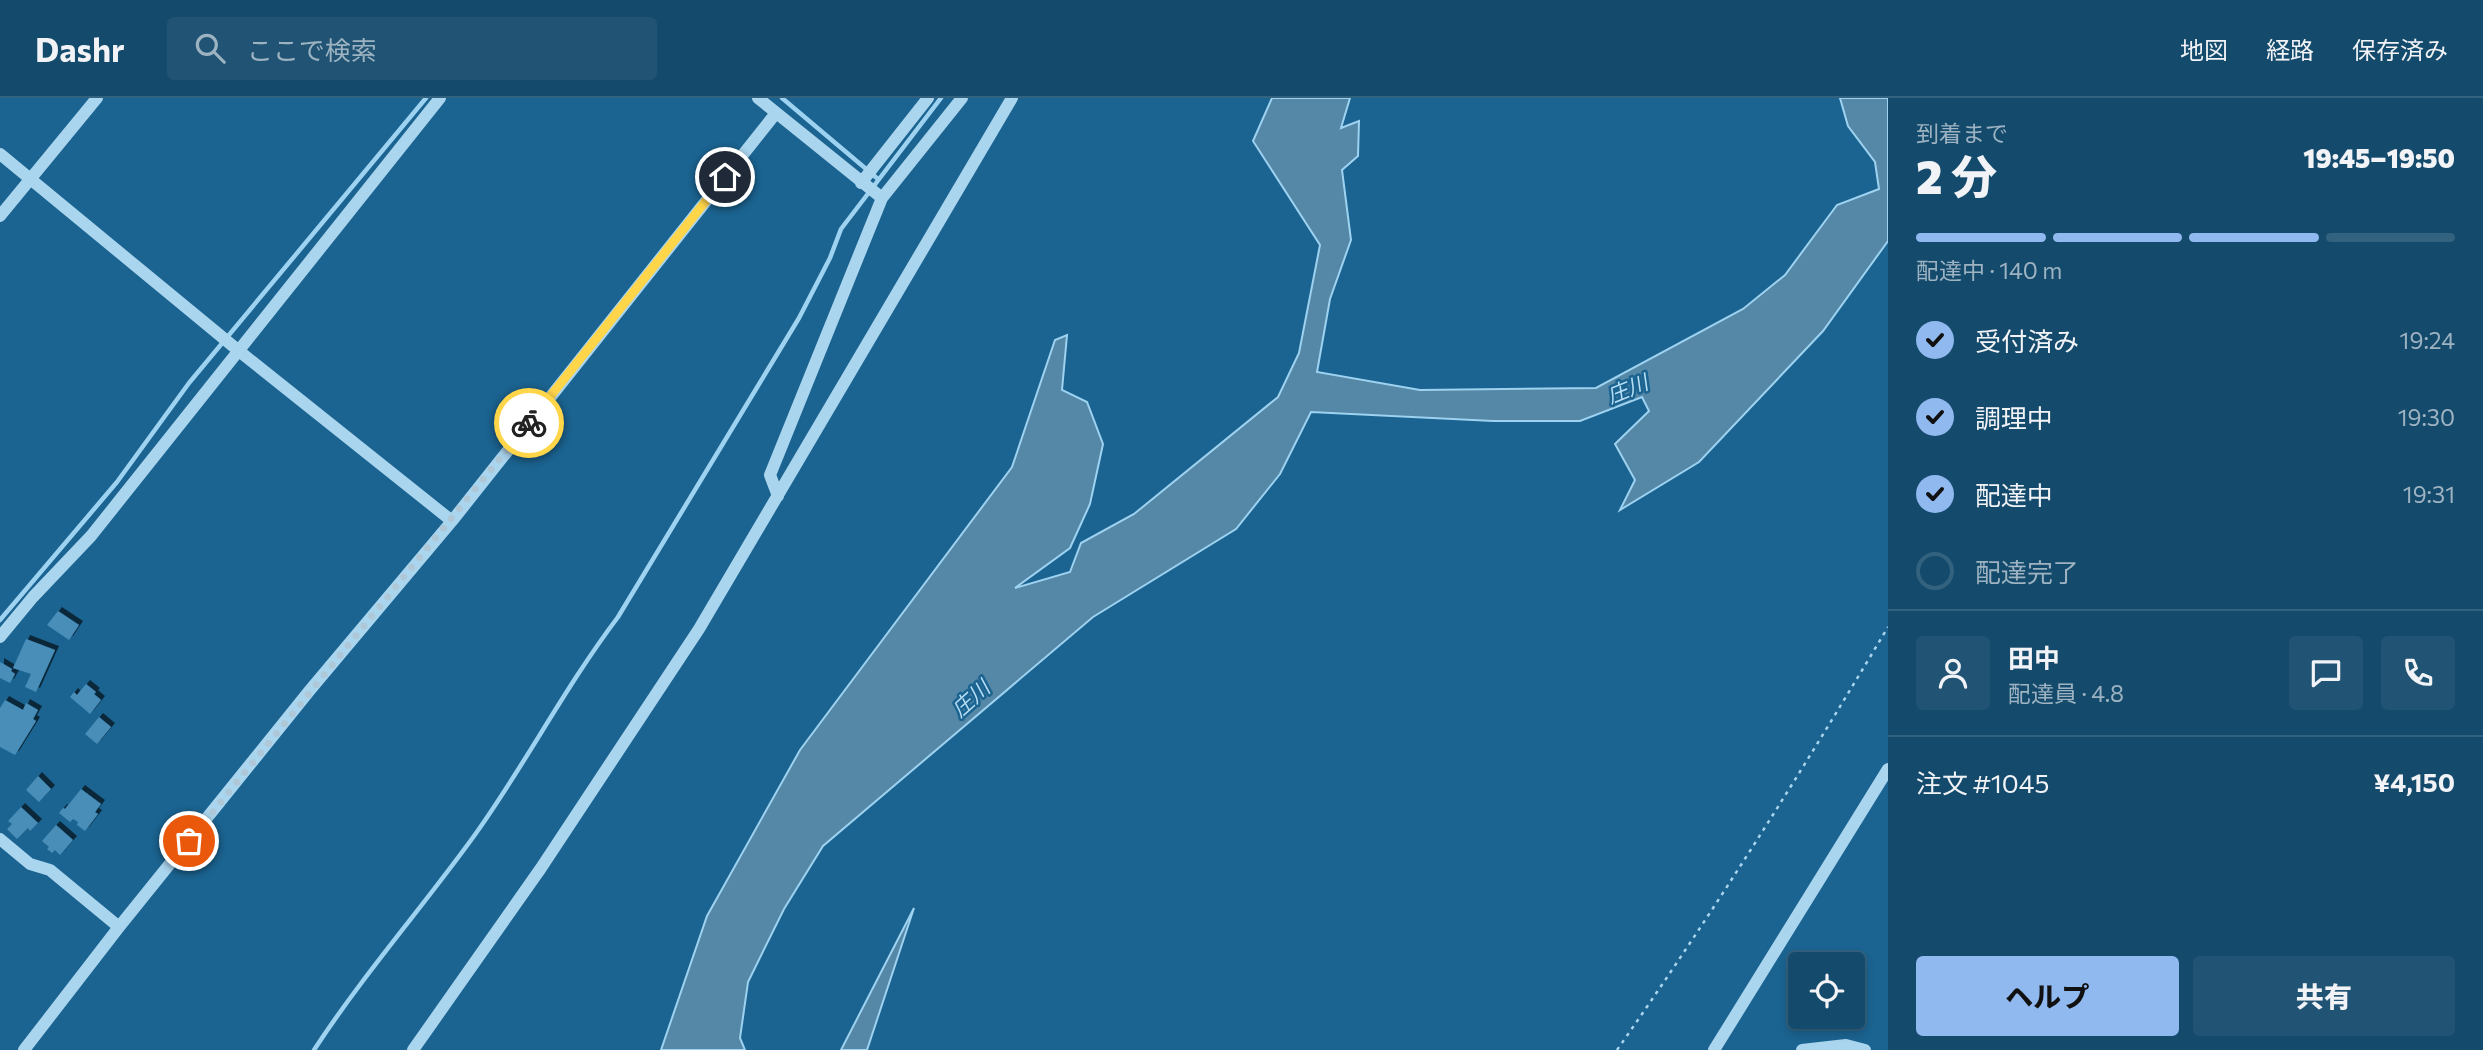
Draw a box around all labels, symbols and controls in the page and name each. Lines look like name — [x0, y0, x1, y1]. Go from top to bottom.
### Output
search box — [167, 17, 657, 80]
text: Dashr — [35, 28, 125, 69]
icon: search — [191, 29, 229, 67]
text: ここで検索 — [247, 34, 377, 65]
text: 地図 — [2180, 35, 2228, 64]
text: 経路 — [2266, 35, 2314, 64]
text: 保存済み — [2352, 35, 2448, 64]
text: 到着まで — [1916, 119, 2008, 147]
text: 19:45–19:50 — [2303, 142, 2455, 173]
pin — [695, 147, 755, 207]
text: 2 分 — [1916, 147, 1997, 203]
icon: home — [706, 158, 744, 196]
text: 配達中 · 140 m — [1916, 256, 2062, 284]
icon: check — [1916, 321, 1954, 359]
text: 受付済み — [1975, 325, 2079, 356]
text: 19:24 — [2400, 326, 2455, 354]
water label: 庄川 — [1603, 368, 1653, 407]
courier — [494, 388, 564, 458]
icon: check — [1916, 398, 1954, 436]
text: 調理中 — [1975, 402, 2053, 433]
text: 19:30 — [2398, 403, 2455, 431]
icon: bike — [510, 404, 548, 442]
icon: check — [1916, 475, 1954, 513]
text: 配達中 — [1975, 479, 2053, 510]
text: 19:31 — [2403, 480, 2455, 508]
text: 配達完了 — [1975, 556, 2079, 587]
button: person — [1916, 636, 1990, 710]
button: chat — [2289, 636, 2363, 710]
button: phone — [2381, 636, 2455, 710]
text: 田中 — [2008, 642, 2060, 673]
water label: 庄川 — [946, 673, 995, 721]
text: 配達員 · 4.8 — [2008, 679, 2124, 707]
text: ¥4,150 — [2373, 766, 2455, 797]
text: 注文 #1045 — [1916, 767, 2049, 798]
pin — [159, 811, 219, 871]
icon: bag — [170, 822, 208, 860]
map controls — [1788, 952, 1865, 1029]
button: locate — [1788, 952, 1865, 1029]
button: ヘルプ — [1916, 956, 2179, 1036]
button: 共有 — [2193, 956, 2455, 1036]

